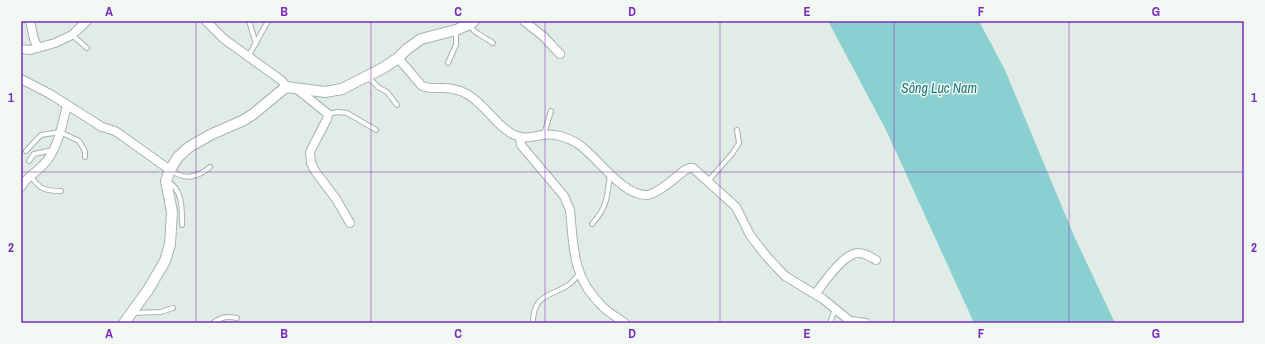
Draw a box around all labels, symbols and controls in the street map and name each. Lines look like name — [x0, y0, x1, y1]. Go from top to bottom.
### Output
text: A — [105, 3, 113, 20]
text: B — [280, 3, 288, 20]
text: C — [454, 3, 462, 20]
text: D — [628, 3, 636, 20]
text: E — [803, 3, 811, 20]
text: F — [978, 3, 985, 20]
text: G — [1152, 3, 1160, 20]
water label: Sông Lục Nam — [901, 79, 977, 97]
text: 1 — [8, 89, 14, 106]
text: 1 — [1251, 89, 1257, 106]
text: 2 — [8, 239, 14, 256]
text: 2 — [1251, 239, 1257, 256]
text: A — [105, 325, 113, 342]
text: B — [280, 325, 288, 342]
text: C — [454, 325, 462, 342]
text: D — [628, 325, 636, 342]
text: E — [803, 325, 811, 342]
text: F — [978, 325, 985, 342]
text: G — [1152, 325, 1160, 342]

